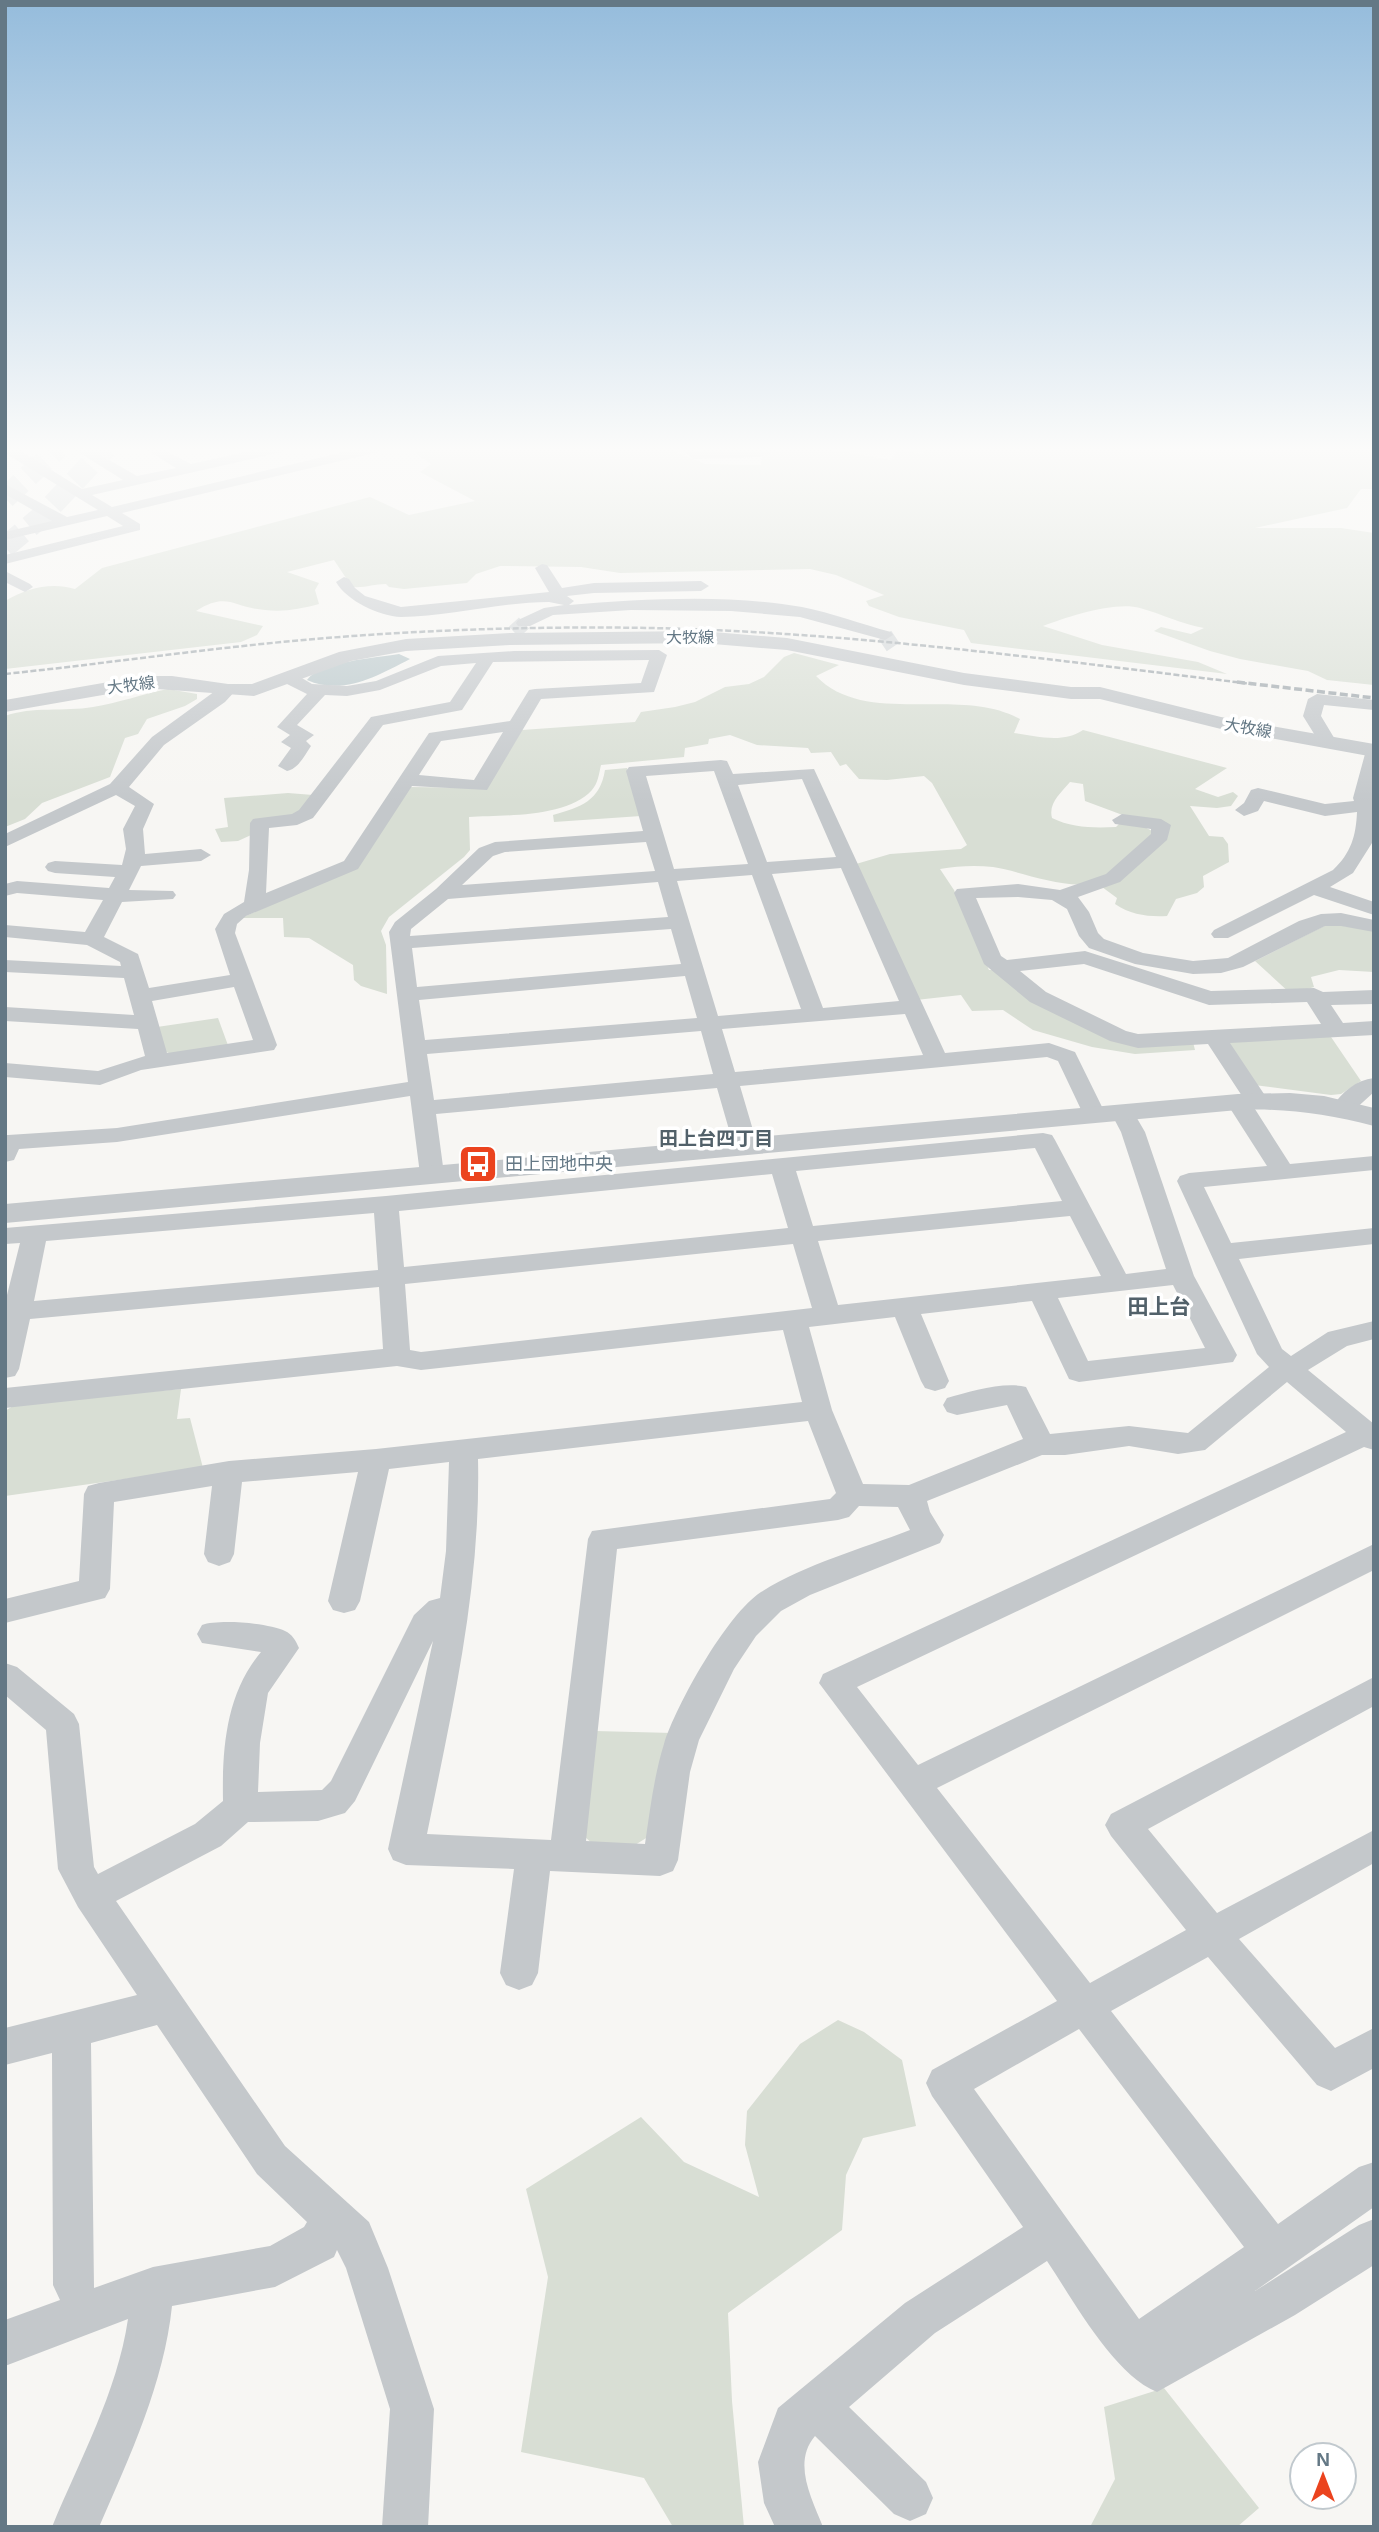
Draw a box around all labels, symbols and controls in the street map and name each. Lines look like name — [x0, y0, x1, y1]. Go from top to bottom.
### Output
street label: 大牧線 — [666, 629, 714, 646]
street label: 大牧線 — [106, 674, 156, 696]
street label: 大牧線 — [1223, 715, 1273, 741]
district label: 田上台四丁目 — [659, 1128, 773, 1149]
bus stop icon: 田上団地中央 — [457, 1143, 499, 1185]
place label: 田上団地中央 — [505, 1154, 613, 1174]
district label: 田上台 — [1128, 1295, 1191, 1318]
north arrow — [1288, 2441, 1358, 2511]
text: N — [1316, 2449, 1330, 2470]

